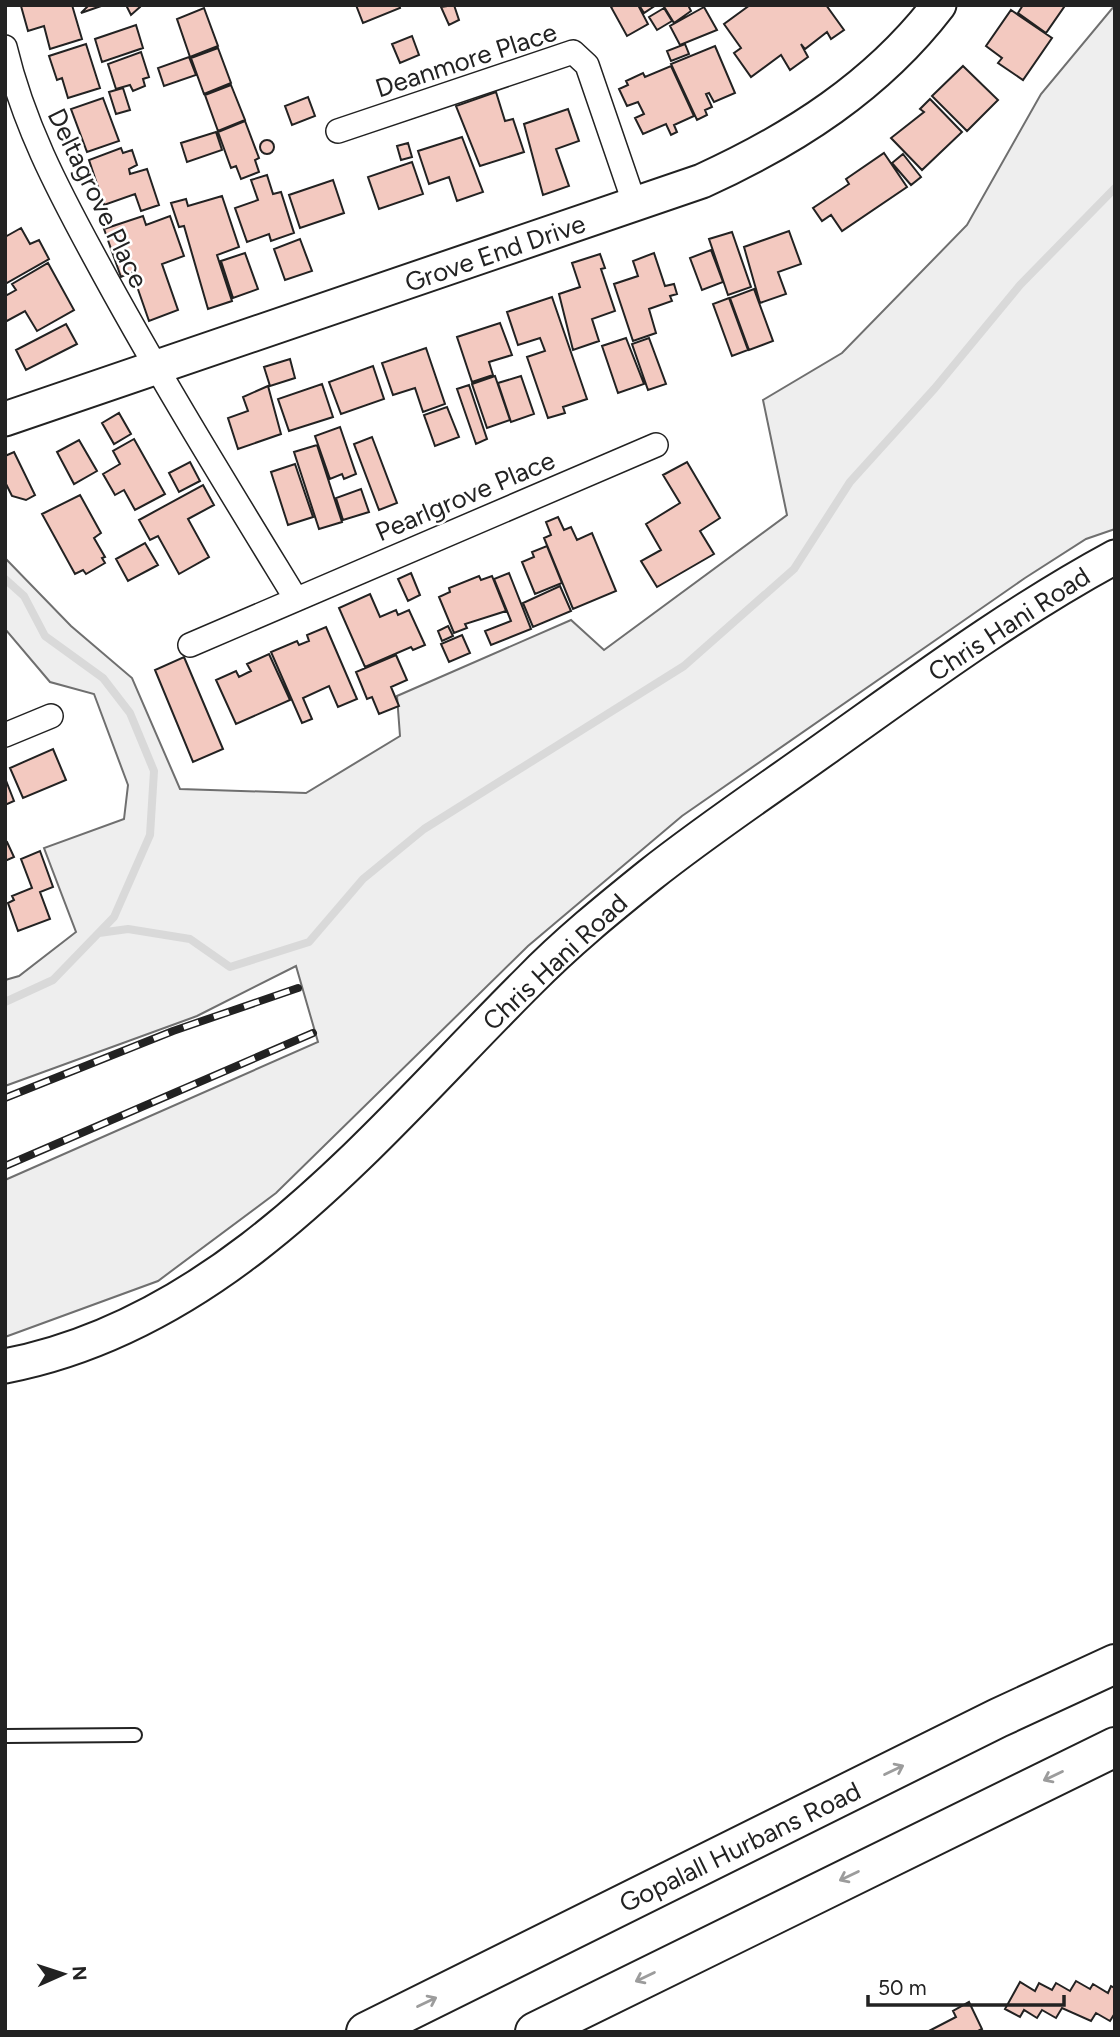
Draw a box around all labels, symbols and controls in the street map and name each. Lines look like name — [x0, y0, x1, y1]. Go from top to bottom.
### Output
street label: Deanmore Place — [371, 16, 561, 104]
street label: Deltagrove Place — [41, 103, 155, 293]
street label: Grove End Drive — [401, 207, 589, 299]
street label: Pearlgrove Place — [371, 444, 559, 548]
street label: Chris Hani Road — [922, 560, 1096, 688]
street label: Chris Hani Road — [476, 887, 634, 1037]
one-way arrow — [883, 1762, 904, 1776]
one-way arrow — [1043, 1770, 1064, 1784]
street label: Gopalall Hurbans Road — [614, 1775, 866, 1919]
one-way arrow — [839, 1870, 860, 1884]
north arrow — [28, 1939, 98, 2009]
scale bar — [868, 1964, 1064, 2008]
text: N — [68, 1965, 91, 1981]
one-way arrow — [635, 1971, 656, 1985]
text: 50 m — [878, 1975, 927, 2000]
one-way arrow — [416, 1994, 437, 2008]

